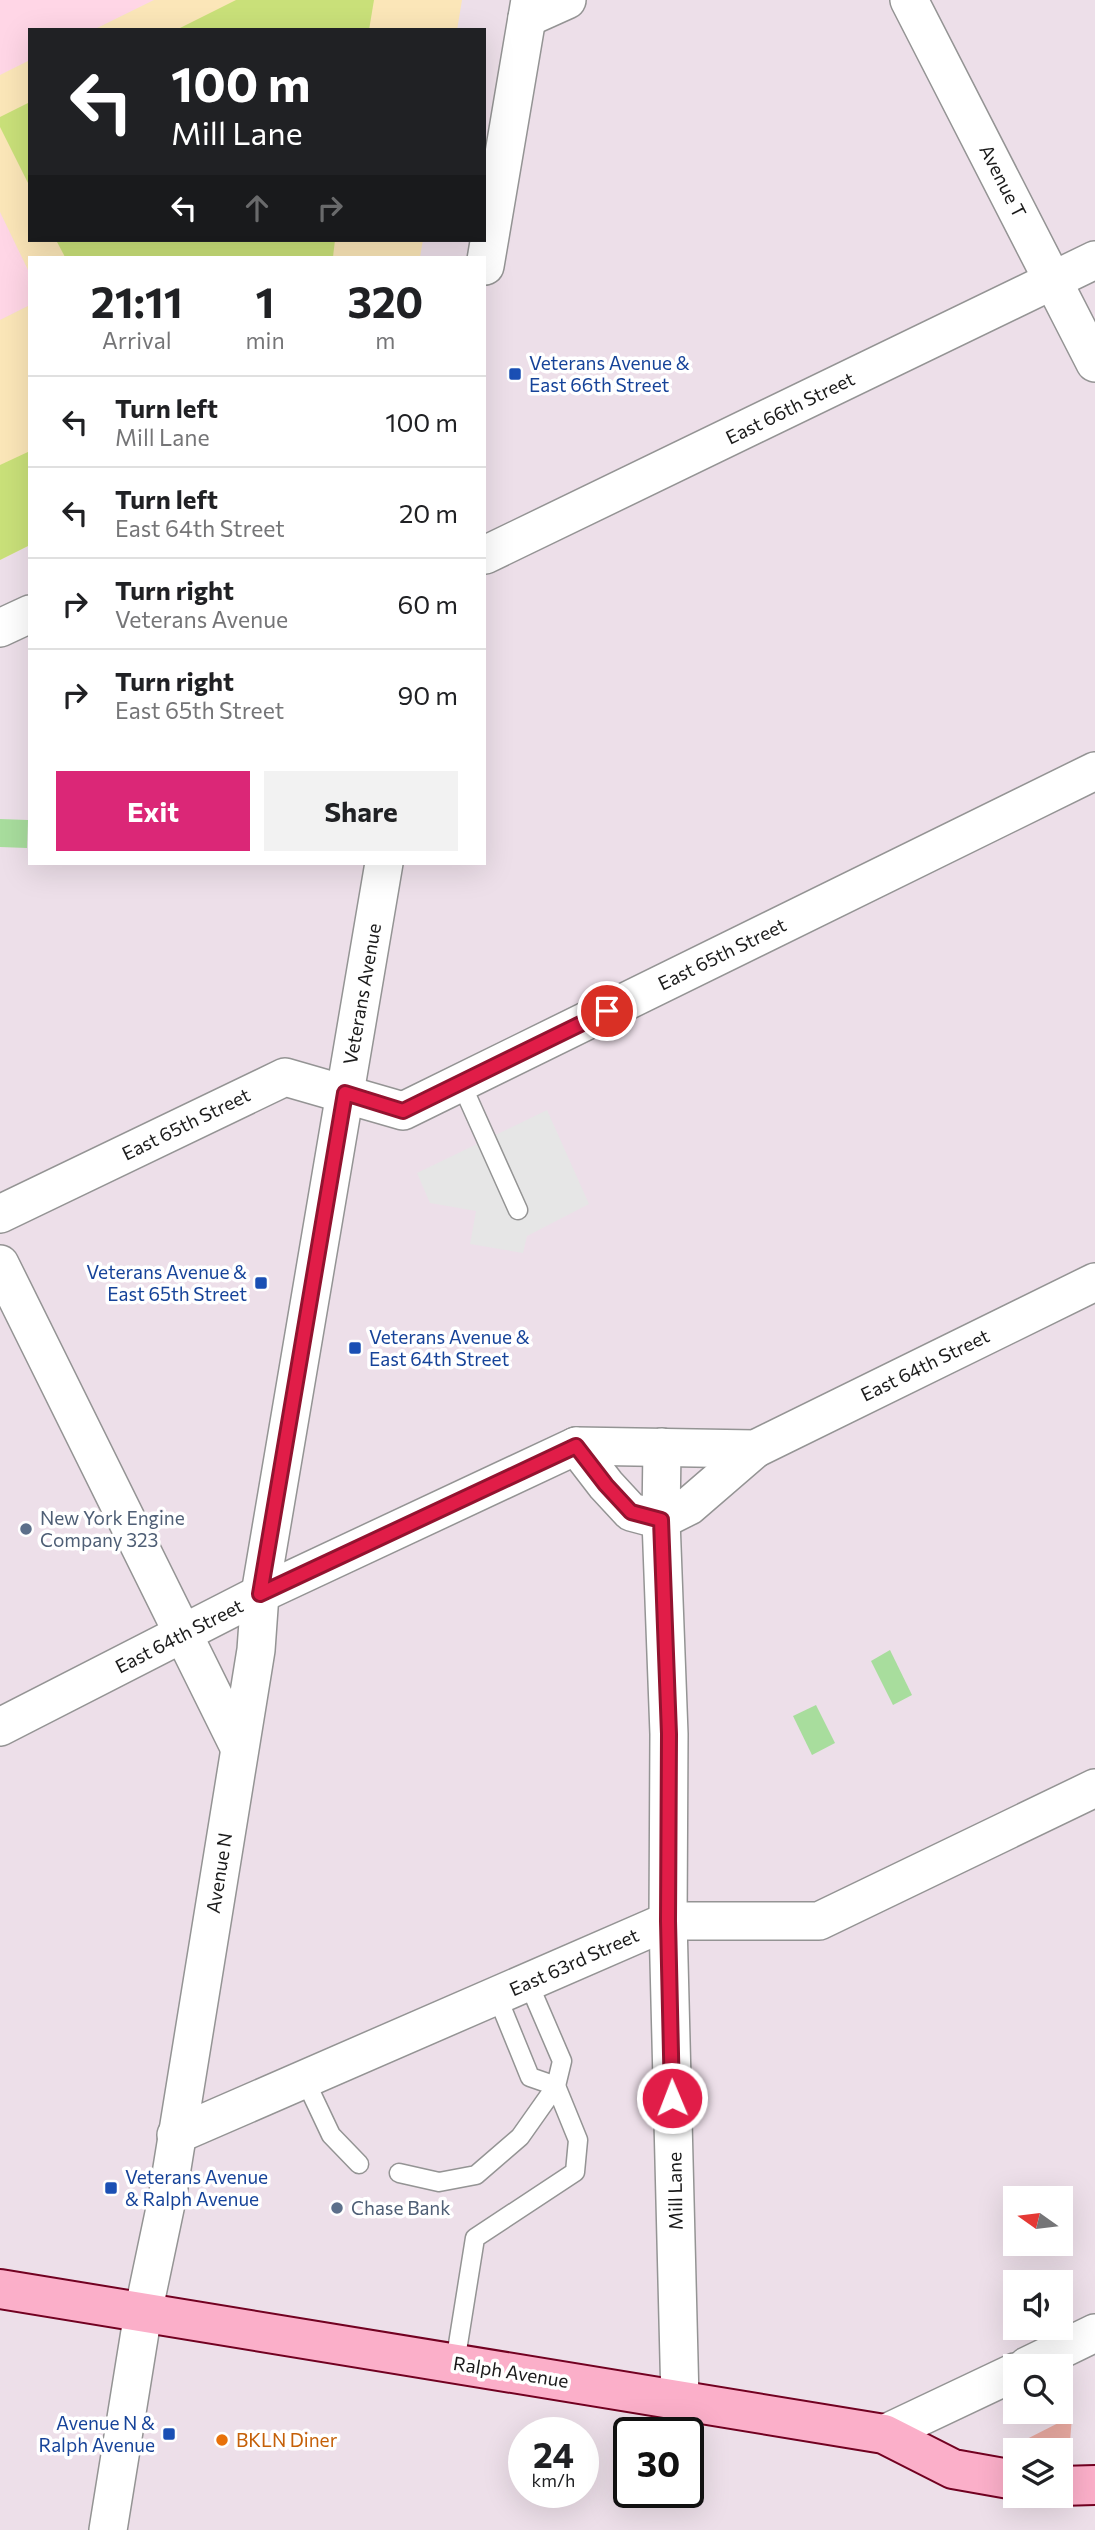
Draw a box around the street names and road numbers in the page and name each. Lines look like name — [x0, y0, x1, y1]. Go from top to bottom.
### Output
street label: Avenue T — [975, 140, 1032, 221]
street label: East 66th Street — [722, 366, 858, 449]
street label: East 65th Street — [654, 913, 790, 995]
street label: Veterans Avenue — [338, 921, 385, 1066]
street label: East 65th Street — [118, 1083, 254, 1165]
street label: East 64th Street — [857, 1323, 993, 1406]
street label: East 64th Street — [111, 1593, 247, 1678]
street label: Avenue N — [201, 1831, 236, 1915]
street label: East 63rd Street — [506, 1923, 642, 2000]
street label: Mill Lane — [662, 2152, 687, 2230]
street label: Ralph Avenue — [452, 2351, 570, 2392]

